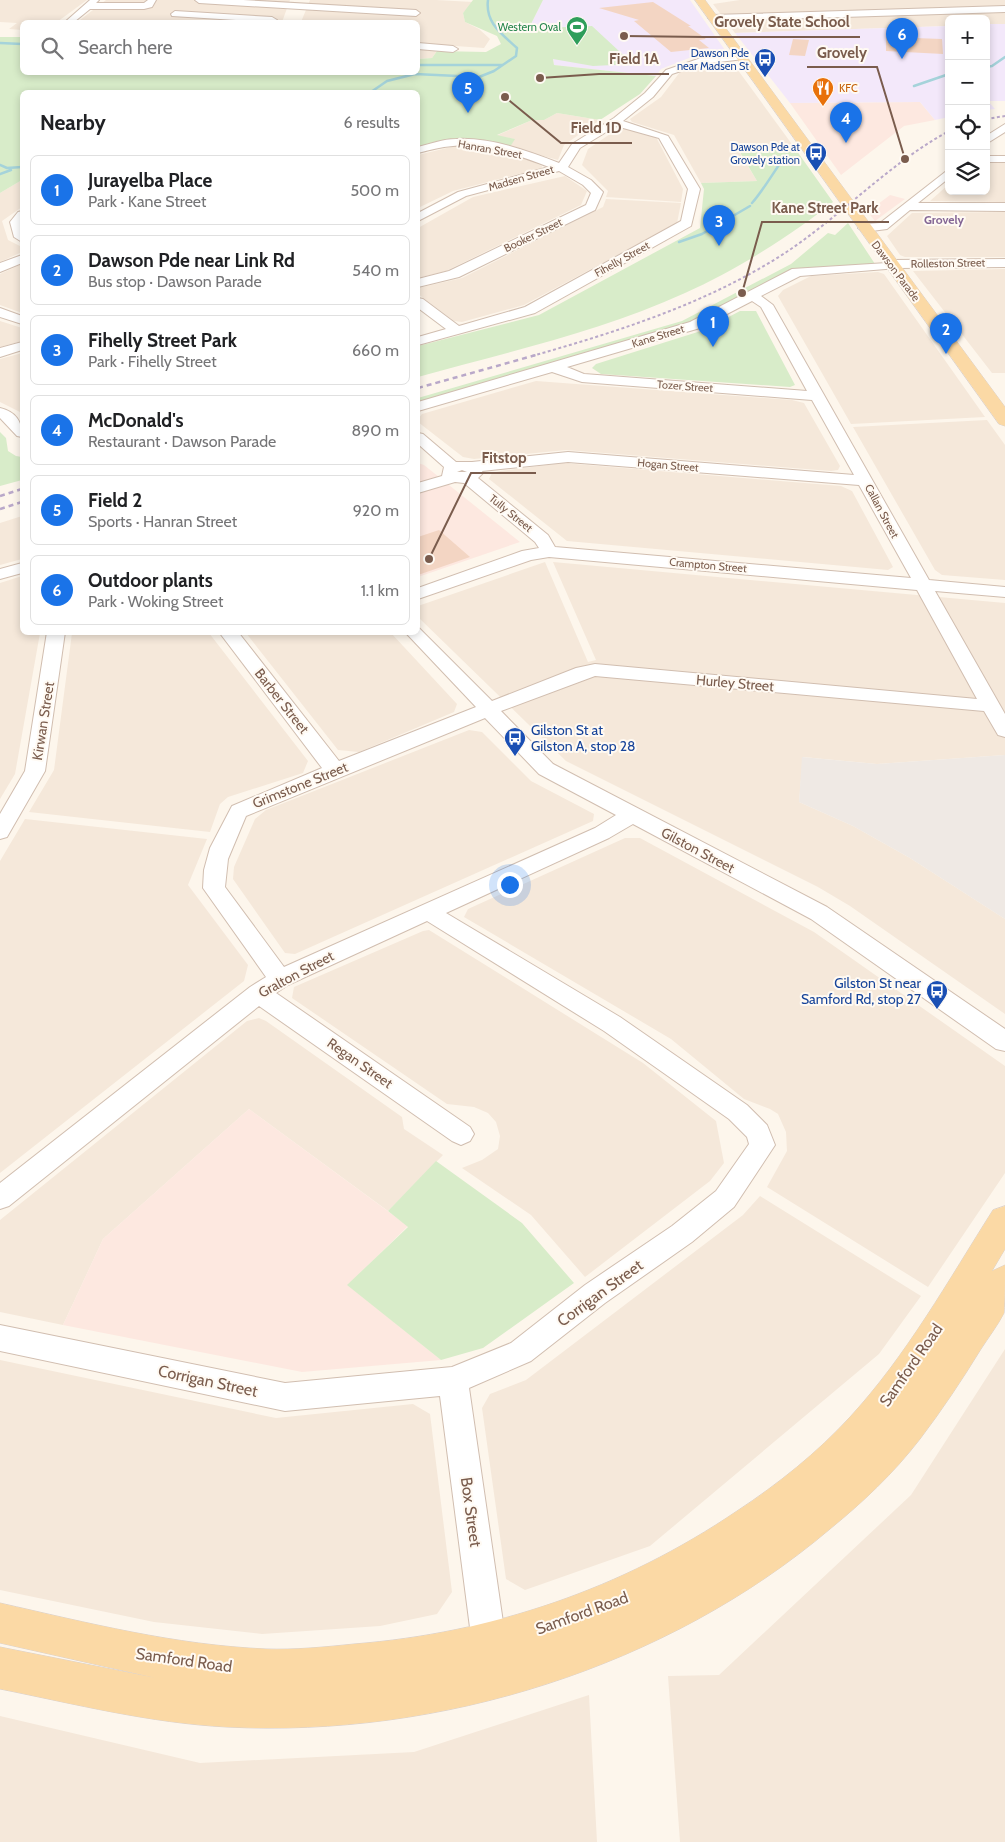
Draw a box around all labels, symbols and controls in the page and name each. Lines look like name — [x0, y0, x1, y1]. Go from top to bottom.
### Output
callout: Grovely State School — [704, 7, 860, 37]
text: Grovely State School — [714, 13, 850, 31]
sports icon: Western Oval — [565, 15, 589, 46]
map controls — [945, 15, 990, 195]
button: + — [945, 15, 990, 60]
pin: 6 — [886, 18, 918, 59]
search box — [20, 20, 420, 75]
place label: Western Oval — [498, 20, 561, 34]
icon: search — [38, 34, 66, 62]
text: Search here — [78, 36, 172, 59]
callout: Grovely — [807, 37, 877, 67]
callout: Field 1A — [599, 44, 669, 74]
text: Grovely — [817, 44, 868, 62]
place label: Dawson Pde near Madsen St — [677, 46, 749, 73]
bus stop icon: Dawson Pde near Madsen St — [753, 47, 777, 78]
text: Field 1A — [609, 50, 660, 68]
button: − — [945, 60, 990, 105]
pin: 5 — [452, 72, 484, 113]
restaurant icon: KFC — [811, 76, 835, 107]
place label: KFC — [839, 81, 858, 95]
pin: 4 — [830, 102, 862, 143]
button: locate — [945, 105, 990, 150]
text: Nearby — [40, 110, 106, 135]
text: 6 results — [344, 113, 400, 132]
callout: Field 1D — [561, 113, 632, 143]
text: Field 1D — [570, 119, 622, 137]
street label: Hanran Street — [457, 136, 523, 162]
place label: Dawson Pde at Grovely station — [730, 140, 800, 167]
bus stop icon: Dawson Pde at Grovely station — [804, 141, 828, 172]
button: layers — [945, 150, 990, 195]
street label: Madsen Street — [487, 162, 556, 194]
text: Jurayelba Place — [88, 169, 212, 192]
text: 1 — [54, 181, 60, 200]
text: 500 m — [350, 181, 399, 200]
text: Park · Kane Street — [88, 192, 206, 211]
callout: Kane Street Park — [762, 192, 889, 222]
text: Kane Street Park — [771, 199, 879, 217]
pin: 3 — [703, 205, 735, 246]
district label: Grovely — [924, 212, 965, 227]
street label: Booker Street — [502, 215, 565, 255]
street label: Fihelly Street — [592, 238, 652, 280]
street label: Dawson Parade — [869, 238, 923, 304]
text: Dawson Pde near Link Rd — [88, 249, 295, 272]
street label: Rolleston Street — [911, 255, 986, 271]
text: 2 — [53, 261, 61, 280]
text: 540 m — [352, 261, 399, 280]
text: Bus stop · Dawson Parade — [88, 272, 262, 291]
pin: 1 — [697, 306, 729, 347]
pin: 2 — [930, 313, 962, 354]
street label: Kane Street — [630, 321, 686, 351]
text: Fihelly Street Park — [88, 329, 237, 352]
text: 3 — [53, 341, 61, 360]
text: 660 m — [352, 341, 399, 360]
text: Park · Fihelly Street — [88, 352, 217, 371]
street label: Tozer Street — [657, 377, 714, 395]
text: McDonald's — [88, 409, 184, 432]
text: 4 — [52, 421, 62, 440]
text: 890 m — [351, 421, 399, 440]
text: Restaurant · Dawson Parade — [88, 432, 276, 451]
callout: Fitstop — [471, 443, 536, 473]
text: Fitstop — [481, 449, 527, 467]
street label: Hogan Street — [637, 455, 699, 475]
street label: Callan Street — [862, 481, 902, 541]
text: Field 2 — [88, 489, 142, 512]
street label: Tully Street — [486, 491, 536, 535]
text: 5 — [53, 501, 61, 520]
text: 920 m — [353, 501, 399, 520]
text: Sports · Hanran Street — [88, 512, 237, 531]
street label: Crampton Street — [669, 555, 748, 575]
text: Outdoor plants — [88, 569, 213, 592]
text: 6 — [53, 581, 62, 600]
text: 1.1 km — [361, 581, 399, 600]
text: Park · Woking Street — [88, 592, 223, 611]
street label: Barber Street — [251, 665, 313, 737]
street label: Hurley Street — [695, 671, 775, 695]
street label: Kirwan Street — [28, 680, 58, 762]
place label: Gilston St at Gilston A, stop 28 — [531, 721, 635, 755]
bus stop icon: Gilston St at Gilston A, stop 28 — [503, 726, 527, 757]
street label: Grimstone Street — [250, 758, 351, 812]
street label: Gilston Street — [658, 823, 738, 877]
your location — [497, 872, 523, 898]
street label: Gralton Street — [255, 946, 337, 1001]
place label: Gilston St near Samford Rd, stop 27 — [801, 974, 922, 1008]
bus stop icon: Gilston St near Samford Rd, stop 27 — [925, 979, 949, 1010]
street label: Regan Street — [324, 1034, 397, 1092]
street label: Corrigan Street — [553, 1255, 647, 1330]
street label: Samford Road — [875, 1320, 947, 1410]
street label: Corrigan Street — [157, 1361, 260, 1401]
street label: Box Street — [457, 1476, 485, 1549]
street label: Samford Road — [533, 1587, 631, 1639]
street label: Samford Road — [135, 1644, 233, 1676]

